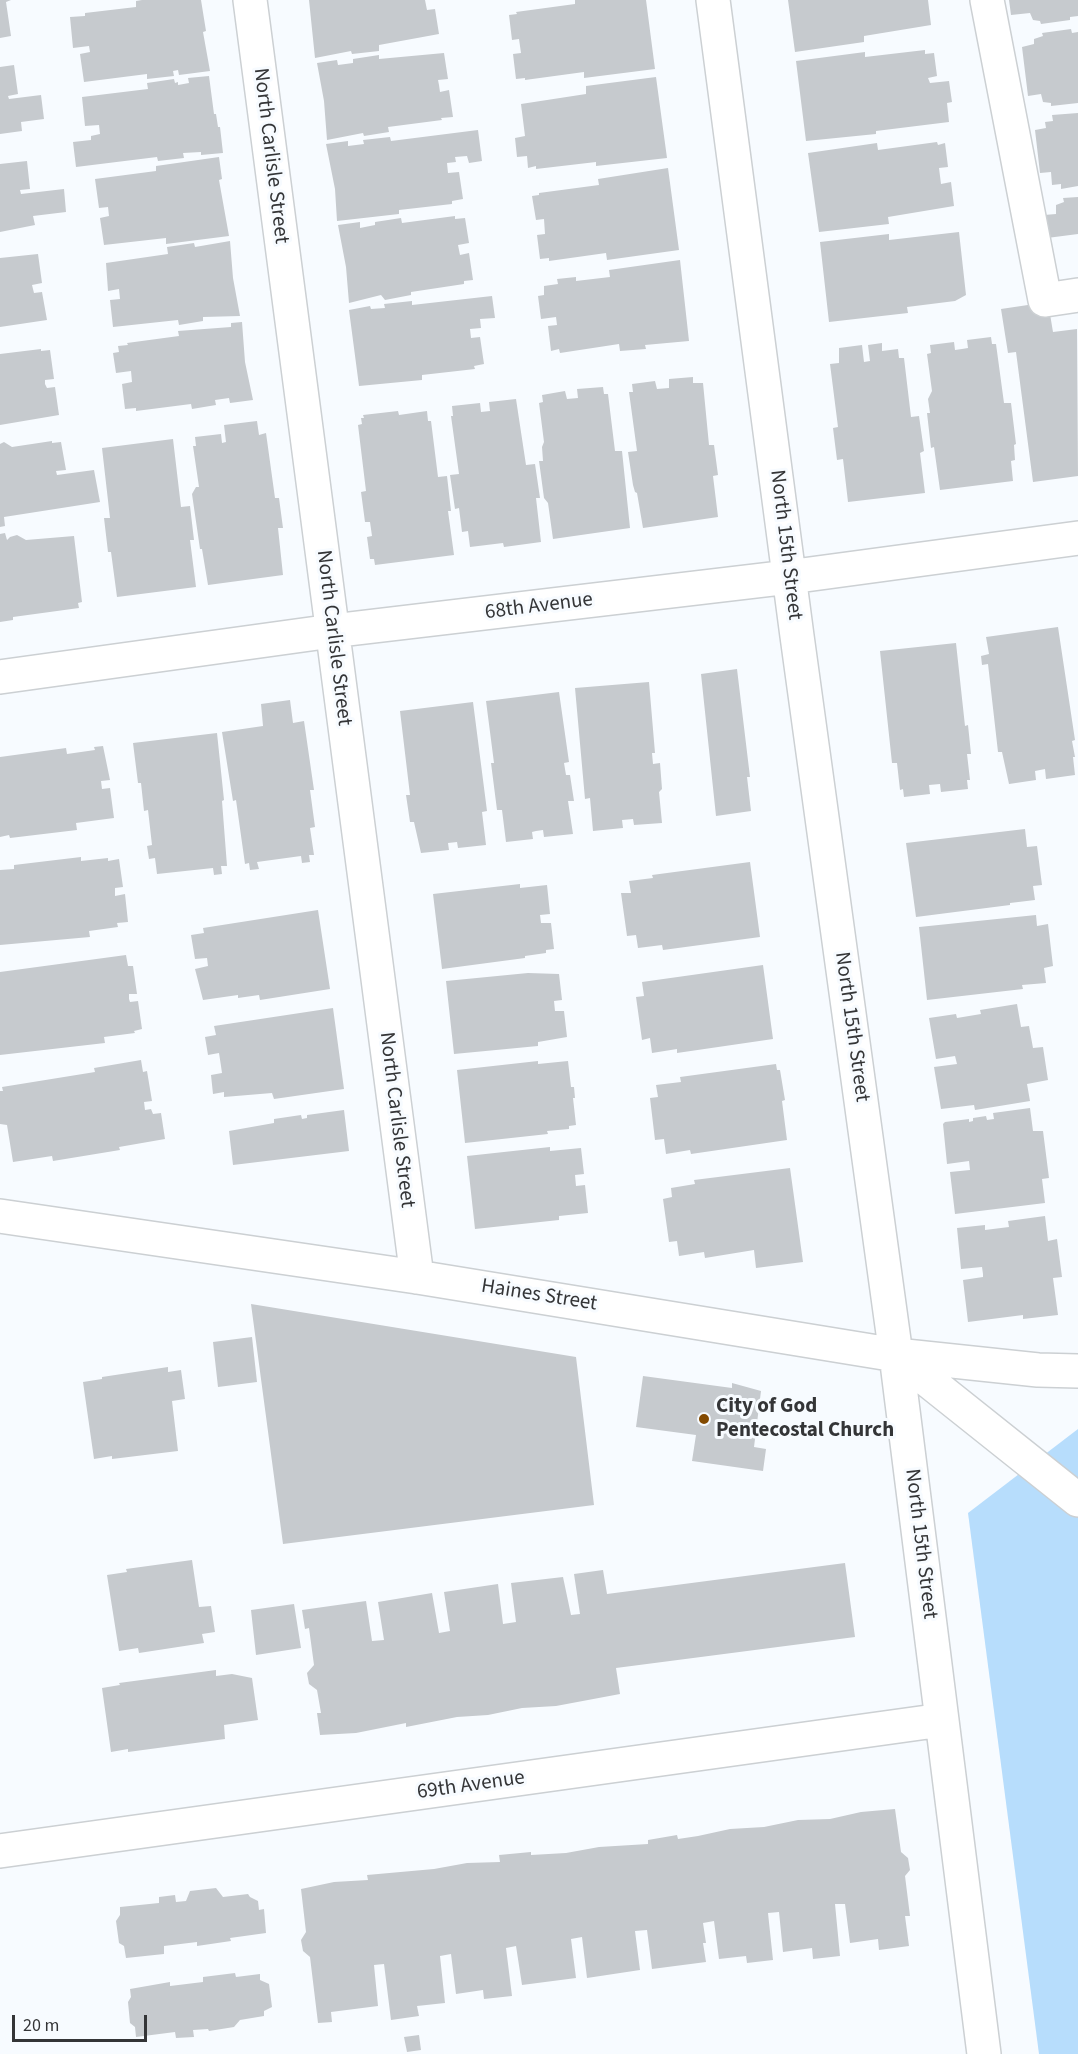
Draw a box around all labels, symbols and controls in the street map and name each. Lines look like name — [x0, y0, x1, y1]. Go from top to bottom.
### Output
street label: North Carlisle Street — [247, 67, 293, 245]
street label: North 15th Street — [763, 468, 807, 622]
street label: North Carlisle Street — [310, 549, 356, 727]
street label: 68th Avenue — [484, 588, 594, 626]
street label: North 15th Street — [828, 950, 874, 1104]
street label: North Carlisle Street — [373, 1031, 419, 1209]
street label: Haines Street — [479, 1274, 599, 1318]
place label: City of God Pentecostal Church — [716, 1394, 894, 1444]
marker: City of God Pentecostal Church — [697, 1412, 711, 1426]
street label: North 15th Street — [898, 1467, 942, 1621]
street label: 69th Avenue — [416, 1766, 526, 1806]
scale bar — [15, 2003, 150, 2041]
text: 20 m — [23, 2013, 59, 2038]

